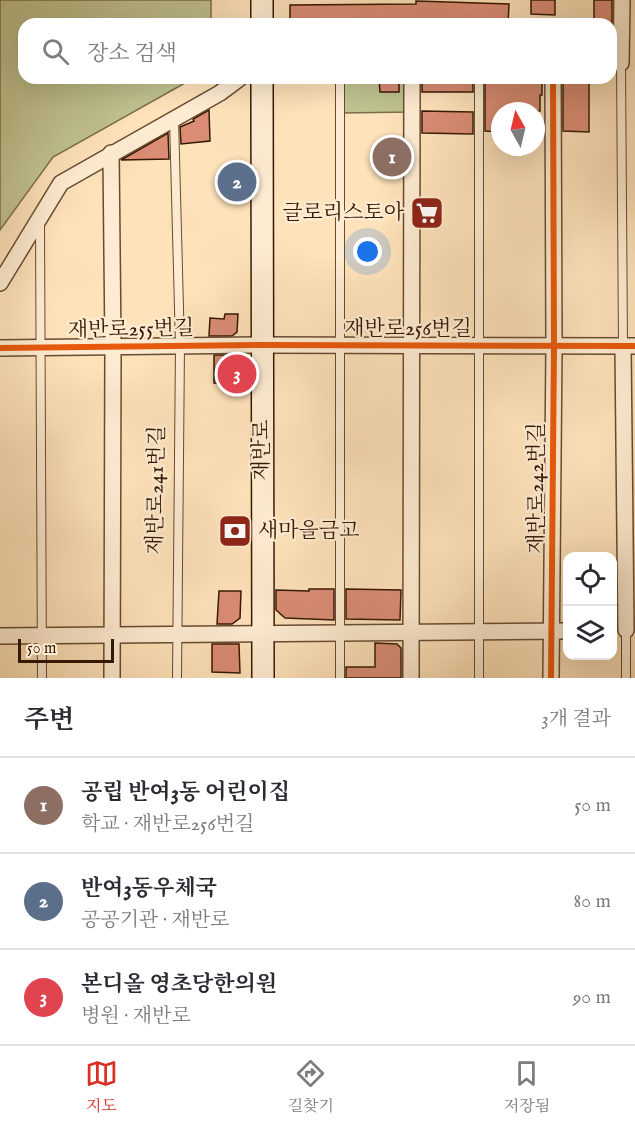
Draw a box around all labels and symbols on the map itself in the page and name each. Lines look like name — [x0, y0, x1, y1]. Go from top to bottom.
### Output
north arrow — [491, 102, 545, 156]
pin: 1 — [372, 134, 412, 180]
pin: 2 — [218, 160, 256, 204]
supermarket icon: 글로리스토아 — [409, 195, 445, 231]
place label: 글로리스토아 — [282, 200, 405, 227]
your location — [353, 237, 382, 266]
street label: 재반로255번길 — [68, 315, 194, 345]
street label: 재반로256번길 — [344, 316, 472, 343]
pin: 3 — [218, 352, 256, 397]
street label: 재반로 — [249, 420, 276, 480]
street label: 재반로242번길 — [524, 422, 551, 554]
street label: 재반로241번길 — [142, 425, 172, 555]
bank icon: 새마을금고 — [217, 513, 253, 549]
place label: 새마을금고 — [258, 518, 359, 545]
scale bar — [18, 636, 114, 664]

